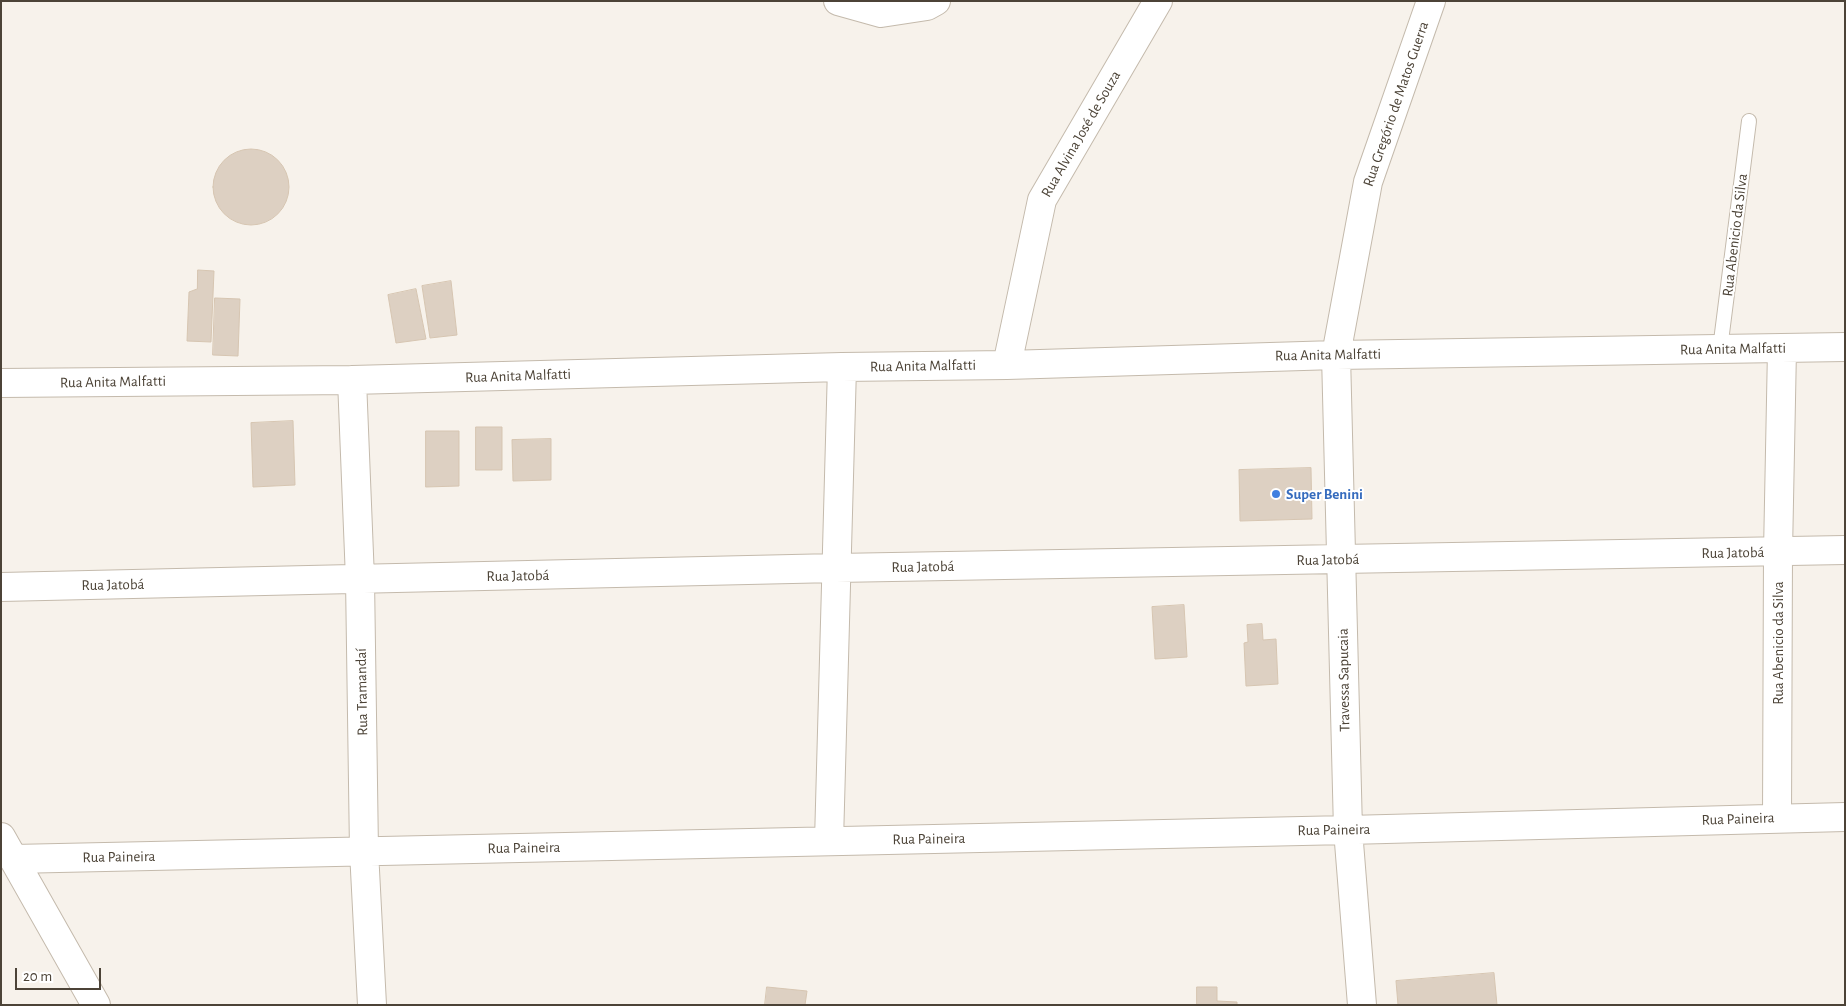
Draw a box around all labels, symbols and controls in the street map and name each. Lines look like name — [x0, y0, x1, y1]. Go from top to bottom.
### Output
street label: Rua Gregório de Matos Guerra — [1359, 19, 1433, 189]
street label: Rua Alvina José de Souza — [1037, 67, 1125, 201]
street label: Rua Abenicio da Silva — [1719, 173, 1751, 297]
street label: Rua Anita Malfatti — [1680, 339, 1786, 359]
street label: Rua Anita Malfatti — [1275, 345, 1381, 365]
street label: Rua Anita Malfatti — [870, 356, 976, 376]
street label: Rua Anita Malfatti — [465, 365, 571, 387]
street label: Rua Anita Malfatti — [60, 372, 166, 392]
place label: Super Benini — [1286, 485, 1363, 503]
marker: Super Benini — [1270, 488, 1282, 500]
street label: Rua Jatobá — [1701, 543, 1765, 563]
street label: Rua Jatobá — [1296, 550, 1360, 570]
street label: Rua Jatobá — [891, 557, 955, 577]
street label: Rua Jatobá — [486, 566, 550, 586]
street label: Rua Jatobá — [81, 575, 145, 595]
street label: Rua Abenicio da Silva — [1769, 581, 1787, 705]
street label: Travessa Sapucaia — [1334, 628, 1354, 732]
street label: Rua Tramandaí — [352, 648, 372, 736]
street label: Rua Paineira — [1701, 809, 1775, 829]
street label: Rua Paineira — [1297, 820, 1371, 840]
street label: Rua Paineira — [892, 829, 966, 849]
street label: Rua Paineira — [487, 838, 561, 858]
street label: Rua Paineira — [82, 847, 156, 867]
scale bar — [18, 958, 104, 990]
text: 20 m — [23, 969, 52, 984]

